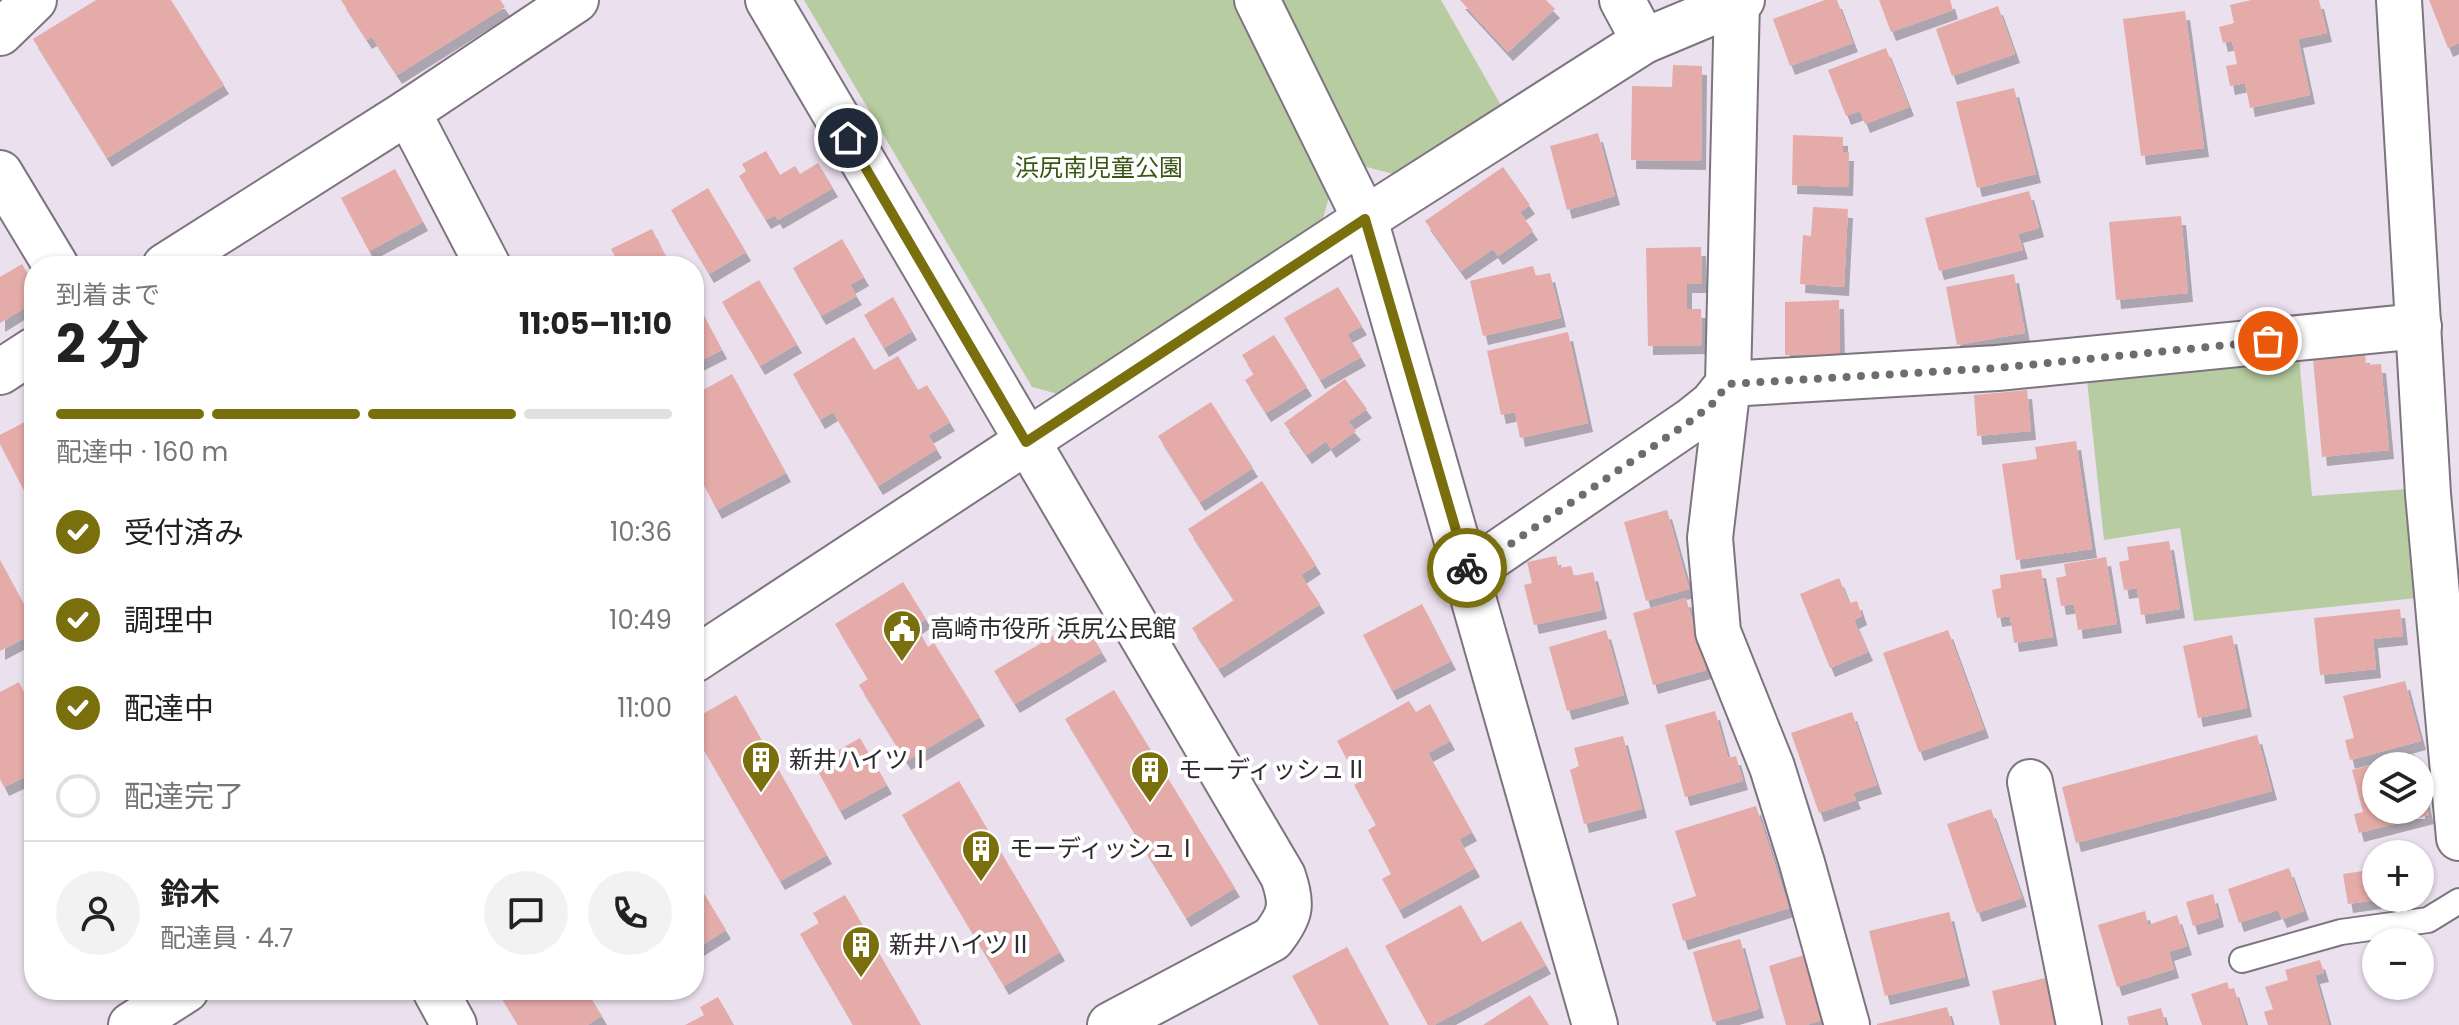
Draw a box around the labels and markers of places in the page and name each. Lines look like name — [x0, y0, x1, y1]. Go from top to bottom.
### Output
pin — [814, 104, 882, 172]
pin — [2234, 307, 2302, 375]
public building icon: 高崎市役所 浜尻公民館 — [881, 608, 923, 663]
place label: 高崎市役所 浜尻公民館 — [930, 612, 1176, 645]
building icon: 新井ハイツⅠ — [740, 739, 782, 794]
place label: 新井ハイツⅠ — [789, 743, 933, 776]
building icon: モーディッシュⅡ — [1129, 749, 1171, 804]
place label: モーディッシュⅡ — [1178, 753, 1368, 786]
building icon: モーディッシュⅠ — [960, 828, 1002, 883]
place label: モーディッシュⅠ — [1009, 832, 1199, 865]
building icon: 新井ハイツⅡ — [840, 924, 882, 979]
place label: 新井ハイツⅡ — [889, 928, 1033, 961]

